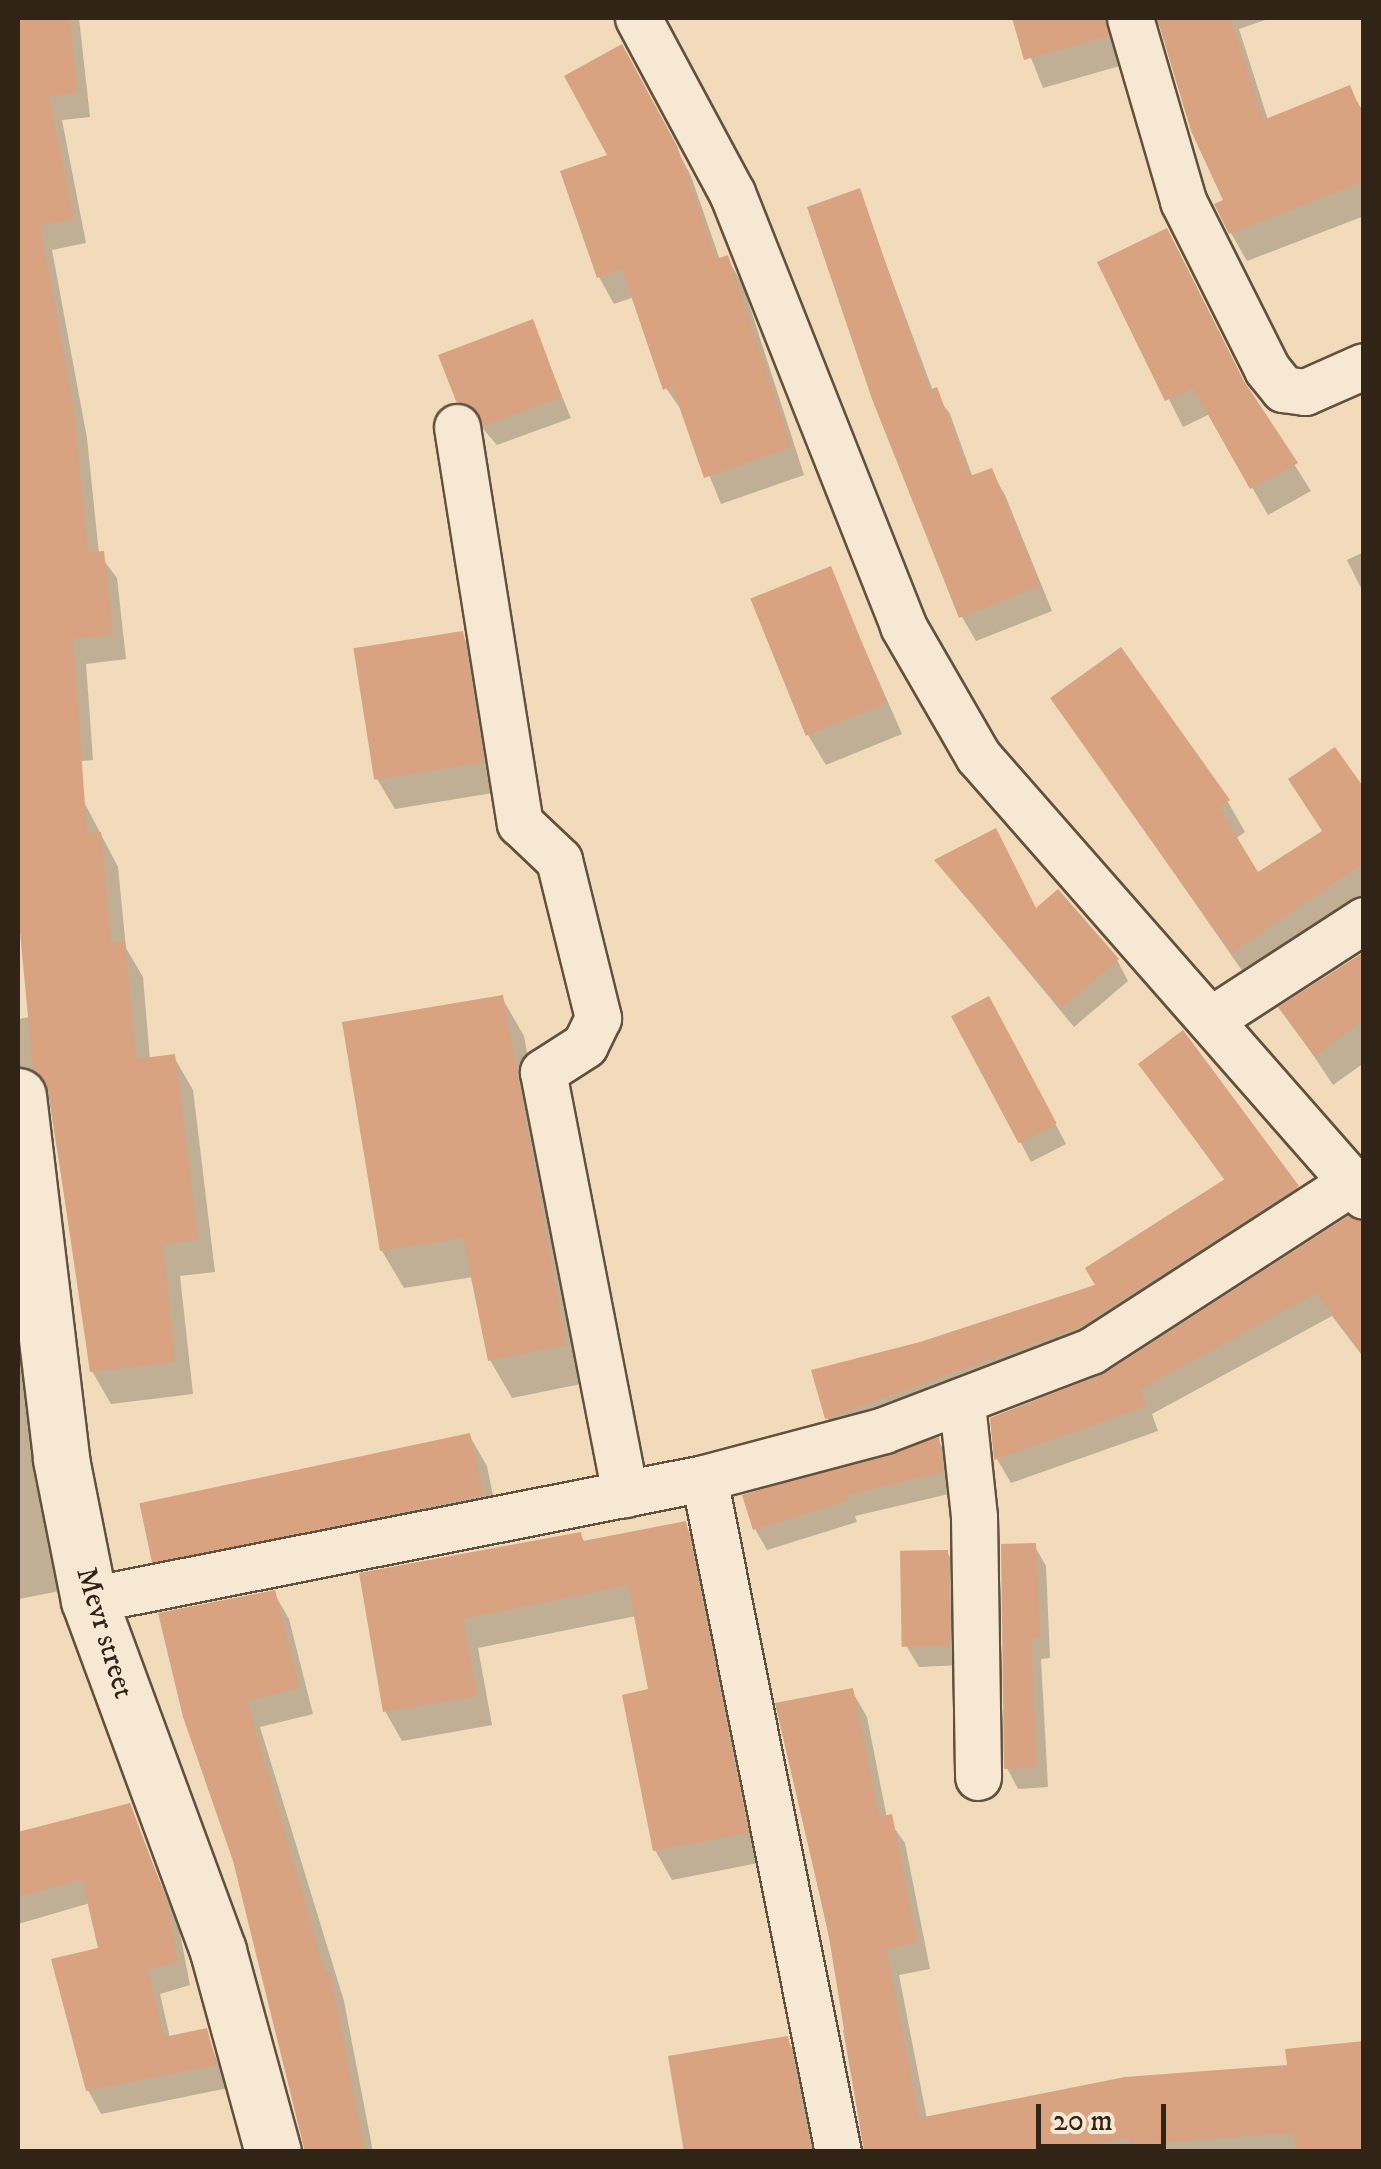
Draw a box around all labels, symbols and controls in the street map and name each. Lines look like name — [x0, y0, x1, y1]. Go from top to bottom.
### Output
street label: Mevr street — [67, 1563, 141, 1703]
scale bar — [1041, 2084, 1171, 2146]
text: 20 m — [1053, 2103, 1113, 2140]

